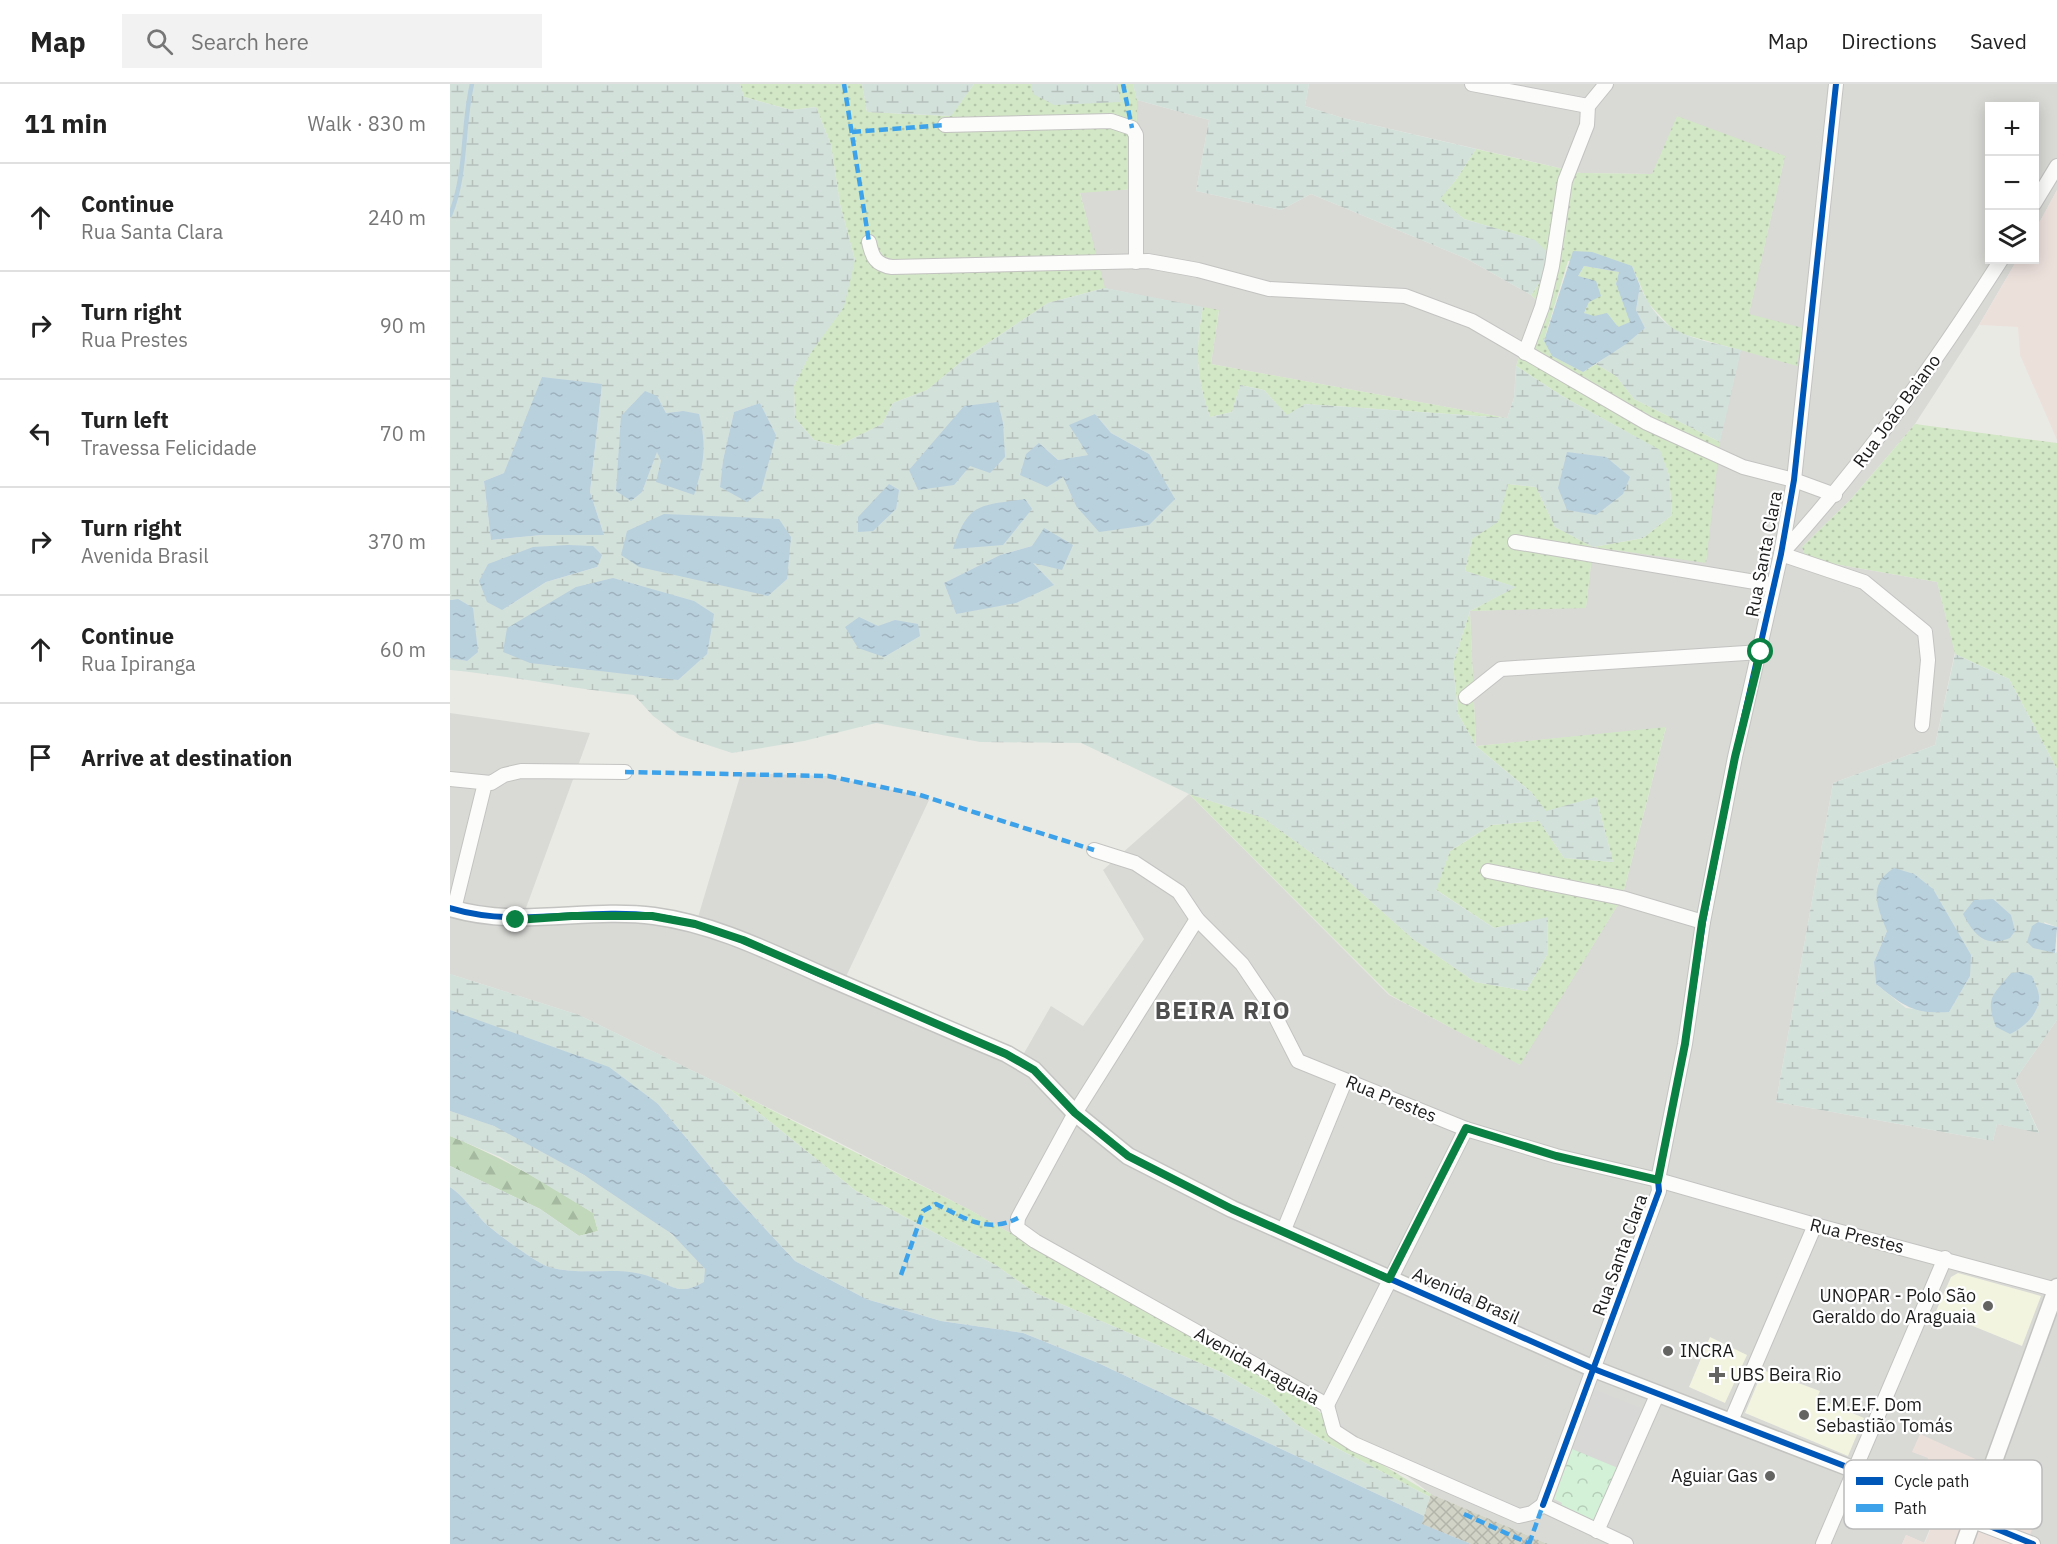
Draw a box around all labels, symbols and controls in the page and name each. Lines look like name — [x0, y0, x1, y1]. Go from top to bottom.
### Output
search box — [122, 14, 542, 68]
text: Map — [30, 23, 86, 60]
icon: search — [143, 25, 176, 58]
text: Search here — [191, 27, 309, 56]
text: Map — [1768, 27, 1808, 55]
text: Directions — [1841, 27, 1937, 55]
text: Saved — [1970, 27, 2027, 55]
map controls — [1985, 102, 2039, 264]
button: + — [1985, 102, 2039, 156]
text: 11 min — [24, 106, 108, 140]
text: Walk · 830 m — [308, 110, 426, 137]
button: − — [1985, 156, 2039, 210]
text: Continue — [81, 189, 174, 218]
icon: ahead — [24, 201, 57, 234]
text: 240 m — [368, 204, 426, 231]
button: layers — [1985, 210, 2039, 264]
text: Rua Santa Clara — [81, 218, 223, 245]
text: Turn right — [81, 297, 182, 326]
icon: right — [24, 309, 57, 342]
text: 90 m — [380, 312, 426, 339]
text: Rua Prestes — [81, 326, 188, 353]
street label: Rua João Baiano — [1848, 350, 1945, 472]
text: Turn left — [81, 405, 169, 434]
icon: left — [24, 417, 57, 450]
text: 70 m — [380, 420, 426, 447]
text: Travessa Felicidade — [81, 434, 257, 461]
street label: Rua Santa Clara — [1740, 489, 1787, 619]
text: Turn right — [81, 513, 182, 542]
icon: right — [24, 525, 57, 558]
text: 370 m — [368, 528, 426, 555]
text: Avenida Brasil — [81, 542, 209, 569]
text: Continue — [81, 621, 174, 650]
icon: ahead — [24, 633, 57, 666]
text: 60 m — [380, 636, 426, 663]
route start — [1747, 638, 1773, 664]
text: Rua Ipiranga — [81, 650, 196, 677]
icon: arrive — [24, 741, 57, 774]
text: Arrive at destination — [81, 743, 292, 772]
route end — [502, 906, 528, 932]
district label: BEIRA RIO — [1155, 994, 1291, 1026]
street label: Rua Prestes — [1342, 1070, 1440, 1127]
street label: Rua Santa Clara — [1587, 1190, 1652, 1319]
street label: Rua Prestes — [1808, 1213, 1907, 1258]
street label: Avenida Brasil — [1409, 1262, 1523, 1329]
place label: UNOPAR - Polo São Geraldo do Araguaia — [1812, 1284, 1976, 1328]
marker: UNOPAR - Polo São Geraldo do Araguaia — [1981, 1299, 1995, 1313]
street label: Avenida Araguaia — [1191, 1322, 1324, 1410]
place label: INCRA — [1680, 1339, 1735, 1362]
marker: INCRA — [1661, 1344, 1675, 1358]
place label: UBS Beira Rio — [1730, 1363, 1841, 1386]
marker: UBS Beira Rio — [1708, 1366, 1726, 1384]
place label: E.M.E.F. Dom Sebastião Tomás — [1816, 1393, 1953, 1437]
marker: E.M.E.F. Dom Sebastião Tomás — [1797, 1408, 1811, 1422]
legend — [1844, 1460, 2042, 1529]
place label: Aguiar Gas — [1671, 1464, 1758, 1487]
marker: Aguiar Gas — [1763, 1469, 1777, 1483]
text: Cycle path — [1894, 1471, 1969, 1491]
text: Path — [1894, 1498, 1927, 1518]

